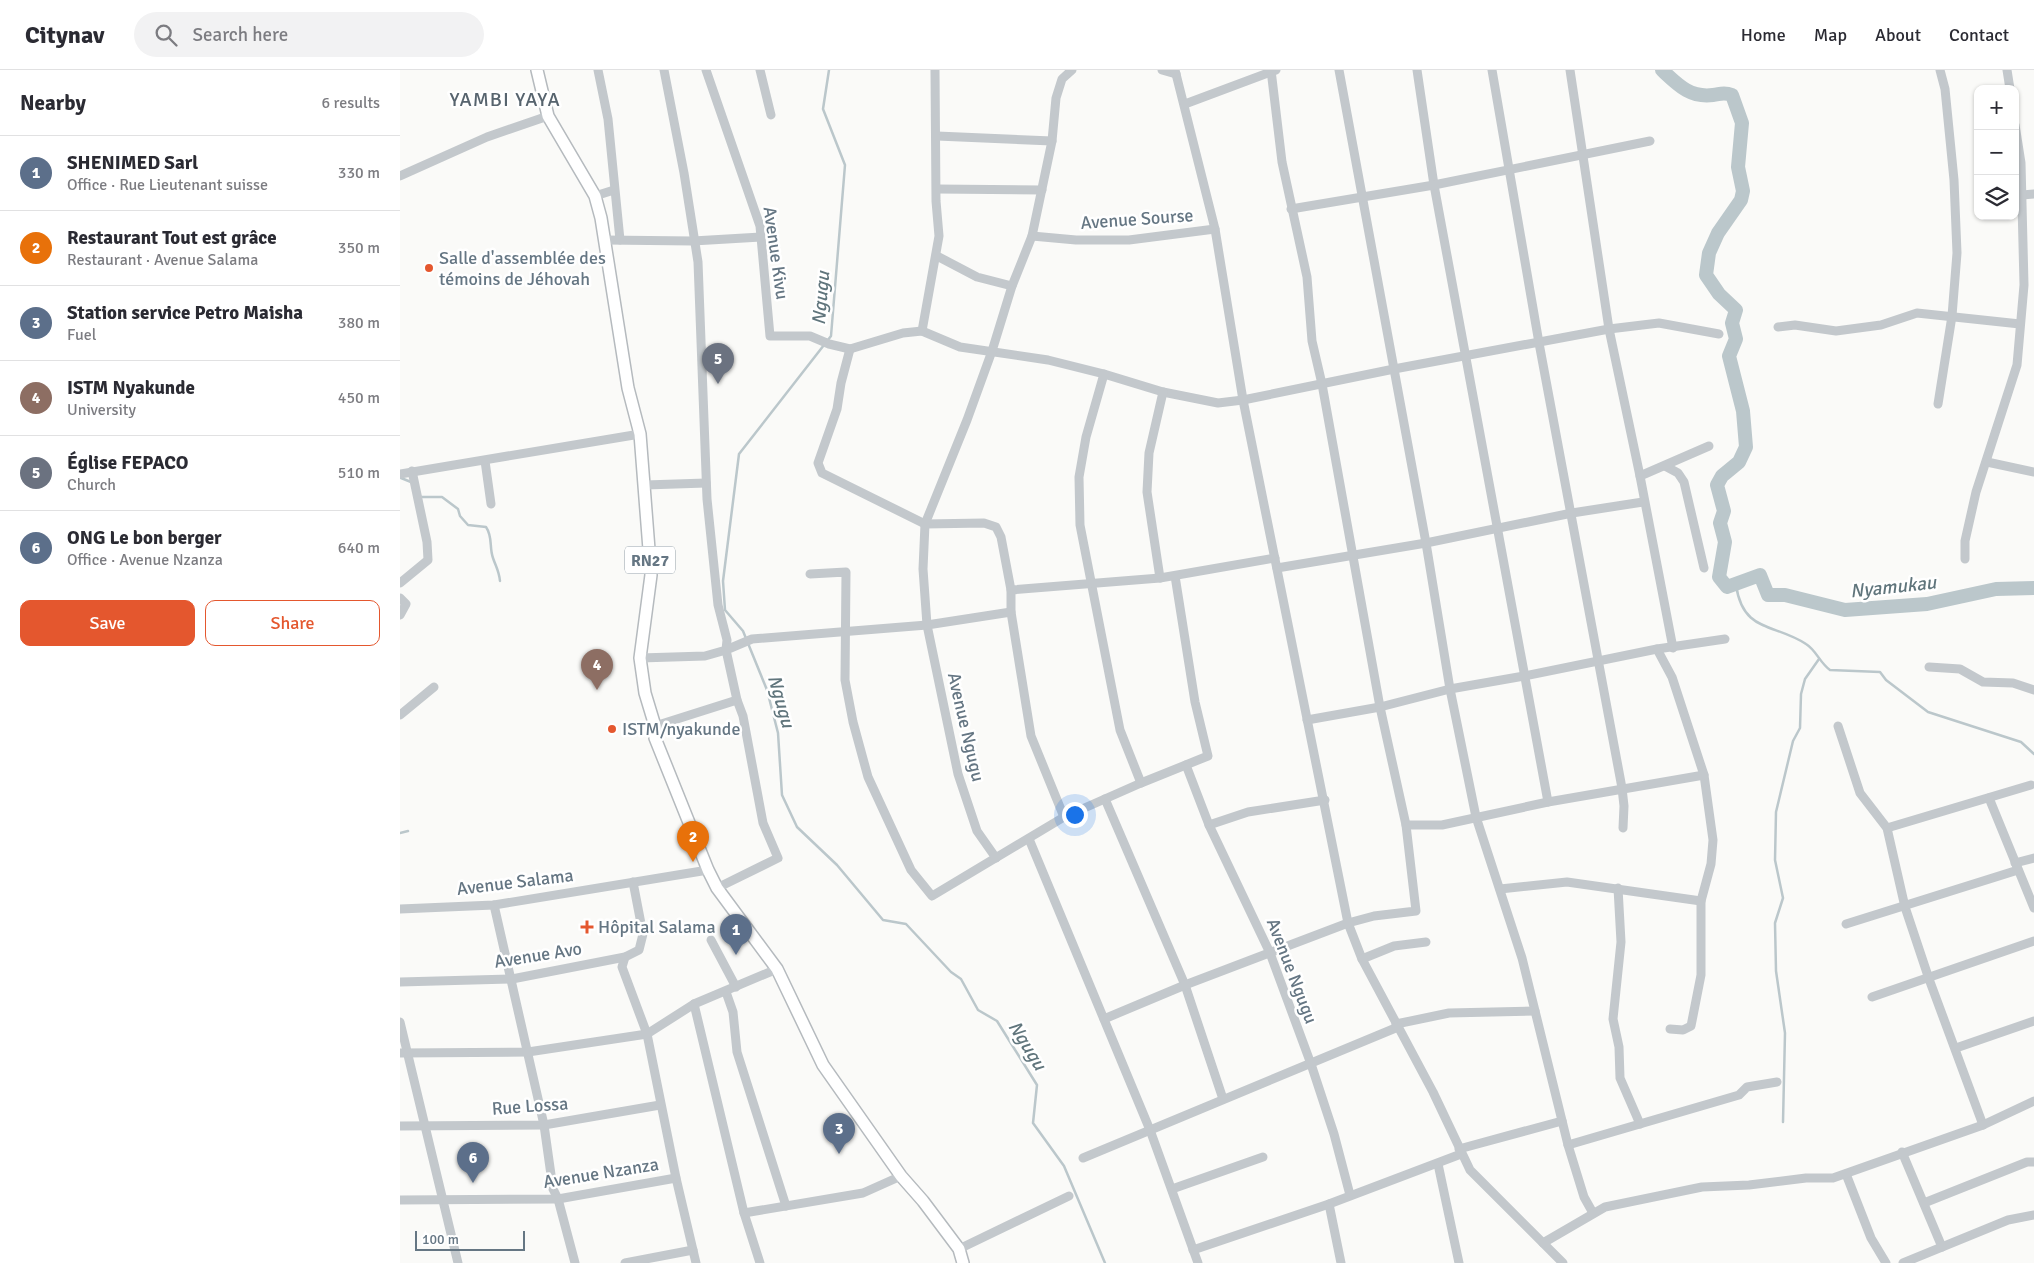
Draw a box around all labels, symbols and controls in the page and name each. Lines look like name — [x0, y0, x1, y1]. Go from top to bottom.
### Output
search box — [134, 12, 484, 57]
text: Citynav — [25, 20, 104, 50]
icon: search — [152, 21, 180, 49]
text: Search here — [192, 23, 288, 47]
text: Home — [1741, 24, 1786, 46]
text: Map — [1814, 24, 1847, 46]
text: About — [1875, 24, 1921, 46]
text: Contact — [1949, 24, 2009, 46]
map controls — [1974, 85, 2019, 220]
button: + — [1974, 85, 2019, 130]
district label: YAMBI YAYA — [449, 87, 561, 112]
text: Nearby — [20, 90, 86, 116]
text: 6 results — [321, 93, 380, 113]
button: − — [1974, 130, 2019, 175]
text: SHENIMED Sarl — [67, 151, 198, 175]
text: 1 — [32, 163, 40, 183]
text: 330 m — [338, 163, 380, 183]
text: Office · Rue Lieutenant suisse — [67, 175, 268, 195]
button: layers — [1974, 175, 2019, 220]
street label: Avenue Sourse — [1080, 204, 1194, 234]
street label: Avenue Kivu — [759, 205, 793, 301]
text: Restaurant Tout est grâce — [67, 226, 277, 250]
text: 2 — [32, 238, 40, 258]
text: 350 m — [338, 238, 380, 258]
place label: Salle d'assemblée des témoins de Jéhovah — [439, 247, 606, 290]
text: Restaurant · Avenue Salama — [67, 250, 258, 270]
marker: Salle d'assemblée des témoins de Jéhovah — [423, 262, 435, 274]
water label: Ngugu — [807, 269, 835, 326]
text: Station service Petro Maisha — [67, 301, 303, 325]
text: 3 — [32, 313, 40, 333]
text: 380 m — [338, 313, 380, 333]
text: Fuel — [67, 325, 96, 345]
pin: 5 — [702, 343, 734, 384]
text: ISTM Nyakunde — [67, 376, 195, 400]
text: 4 — [32, 388, 40, 408]
text: 450 m — [338, 388, 380, 408]
text: University — [67, 400, 136, 420]
text: Église FEPACO — [67, 451, 188, 475]
text: 5 — [32, 463, 40, 483]
text: 510 m — [338, 463, 380, 483]
text: Church — [67, 475, 116, 495]
text: ONG Le bon berger — [67, 526, 222, 550]
text: 6 — [32, 538, 40, 558]
text: 640 m — [338, 538, 380, 558]
road number: RN27 — [625, 546, 675, 574]
text: Office · Avenue Nzanza — [67, 550, 223, 570]
water label: Nyamukau — [1849, 570, 1939, 603]
button: Save — [20, 600, 195, 646]
button: Share — [205, 600, 380, 646]
pin: 4 — [581, 649, 613, 690]
street label: Avenue Ngugu — [943, 670, 989, 784]
water label: Ngugu — [762, 672, 800, 732]
place label: ISTM/nyakunde — [622, 718, 740, 740]
marker: ISTM/nyakunde — [606, 723, 618, 735]
your location — [1062, 802, 1088, 828]
pin: 2 — [677, 821, 709, 862]
street label: Avenue Salama — [455, 864, 575, 900]
pin: 1 — [720, 914, 752, 955]
street label: Avenue Ngugu — [1262, 915, 1322, 1027]
place label: Hôpital Salama — [598, 916, 716, 938]
marker: Hôpital Salama — [580, 920, 594, 934]
street label: Avenue Avo — [493, 937, 583, 973]
water label: Ngugu — [1003, 1016, 1052, 1076]
street label: Rue Lossa — [491, 1092, 569, 1120]
pin: 3 — [823, 1113, 855, 1154]
pin: 6 — [457, 1142, 489, 1183]
street label: Avenue Nzanza — [542, 1153, 660, 1193]
scale bar — [415, 1228, 525, 1251]
text: 100 m — [422, 1231, 459, 1248]

